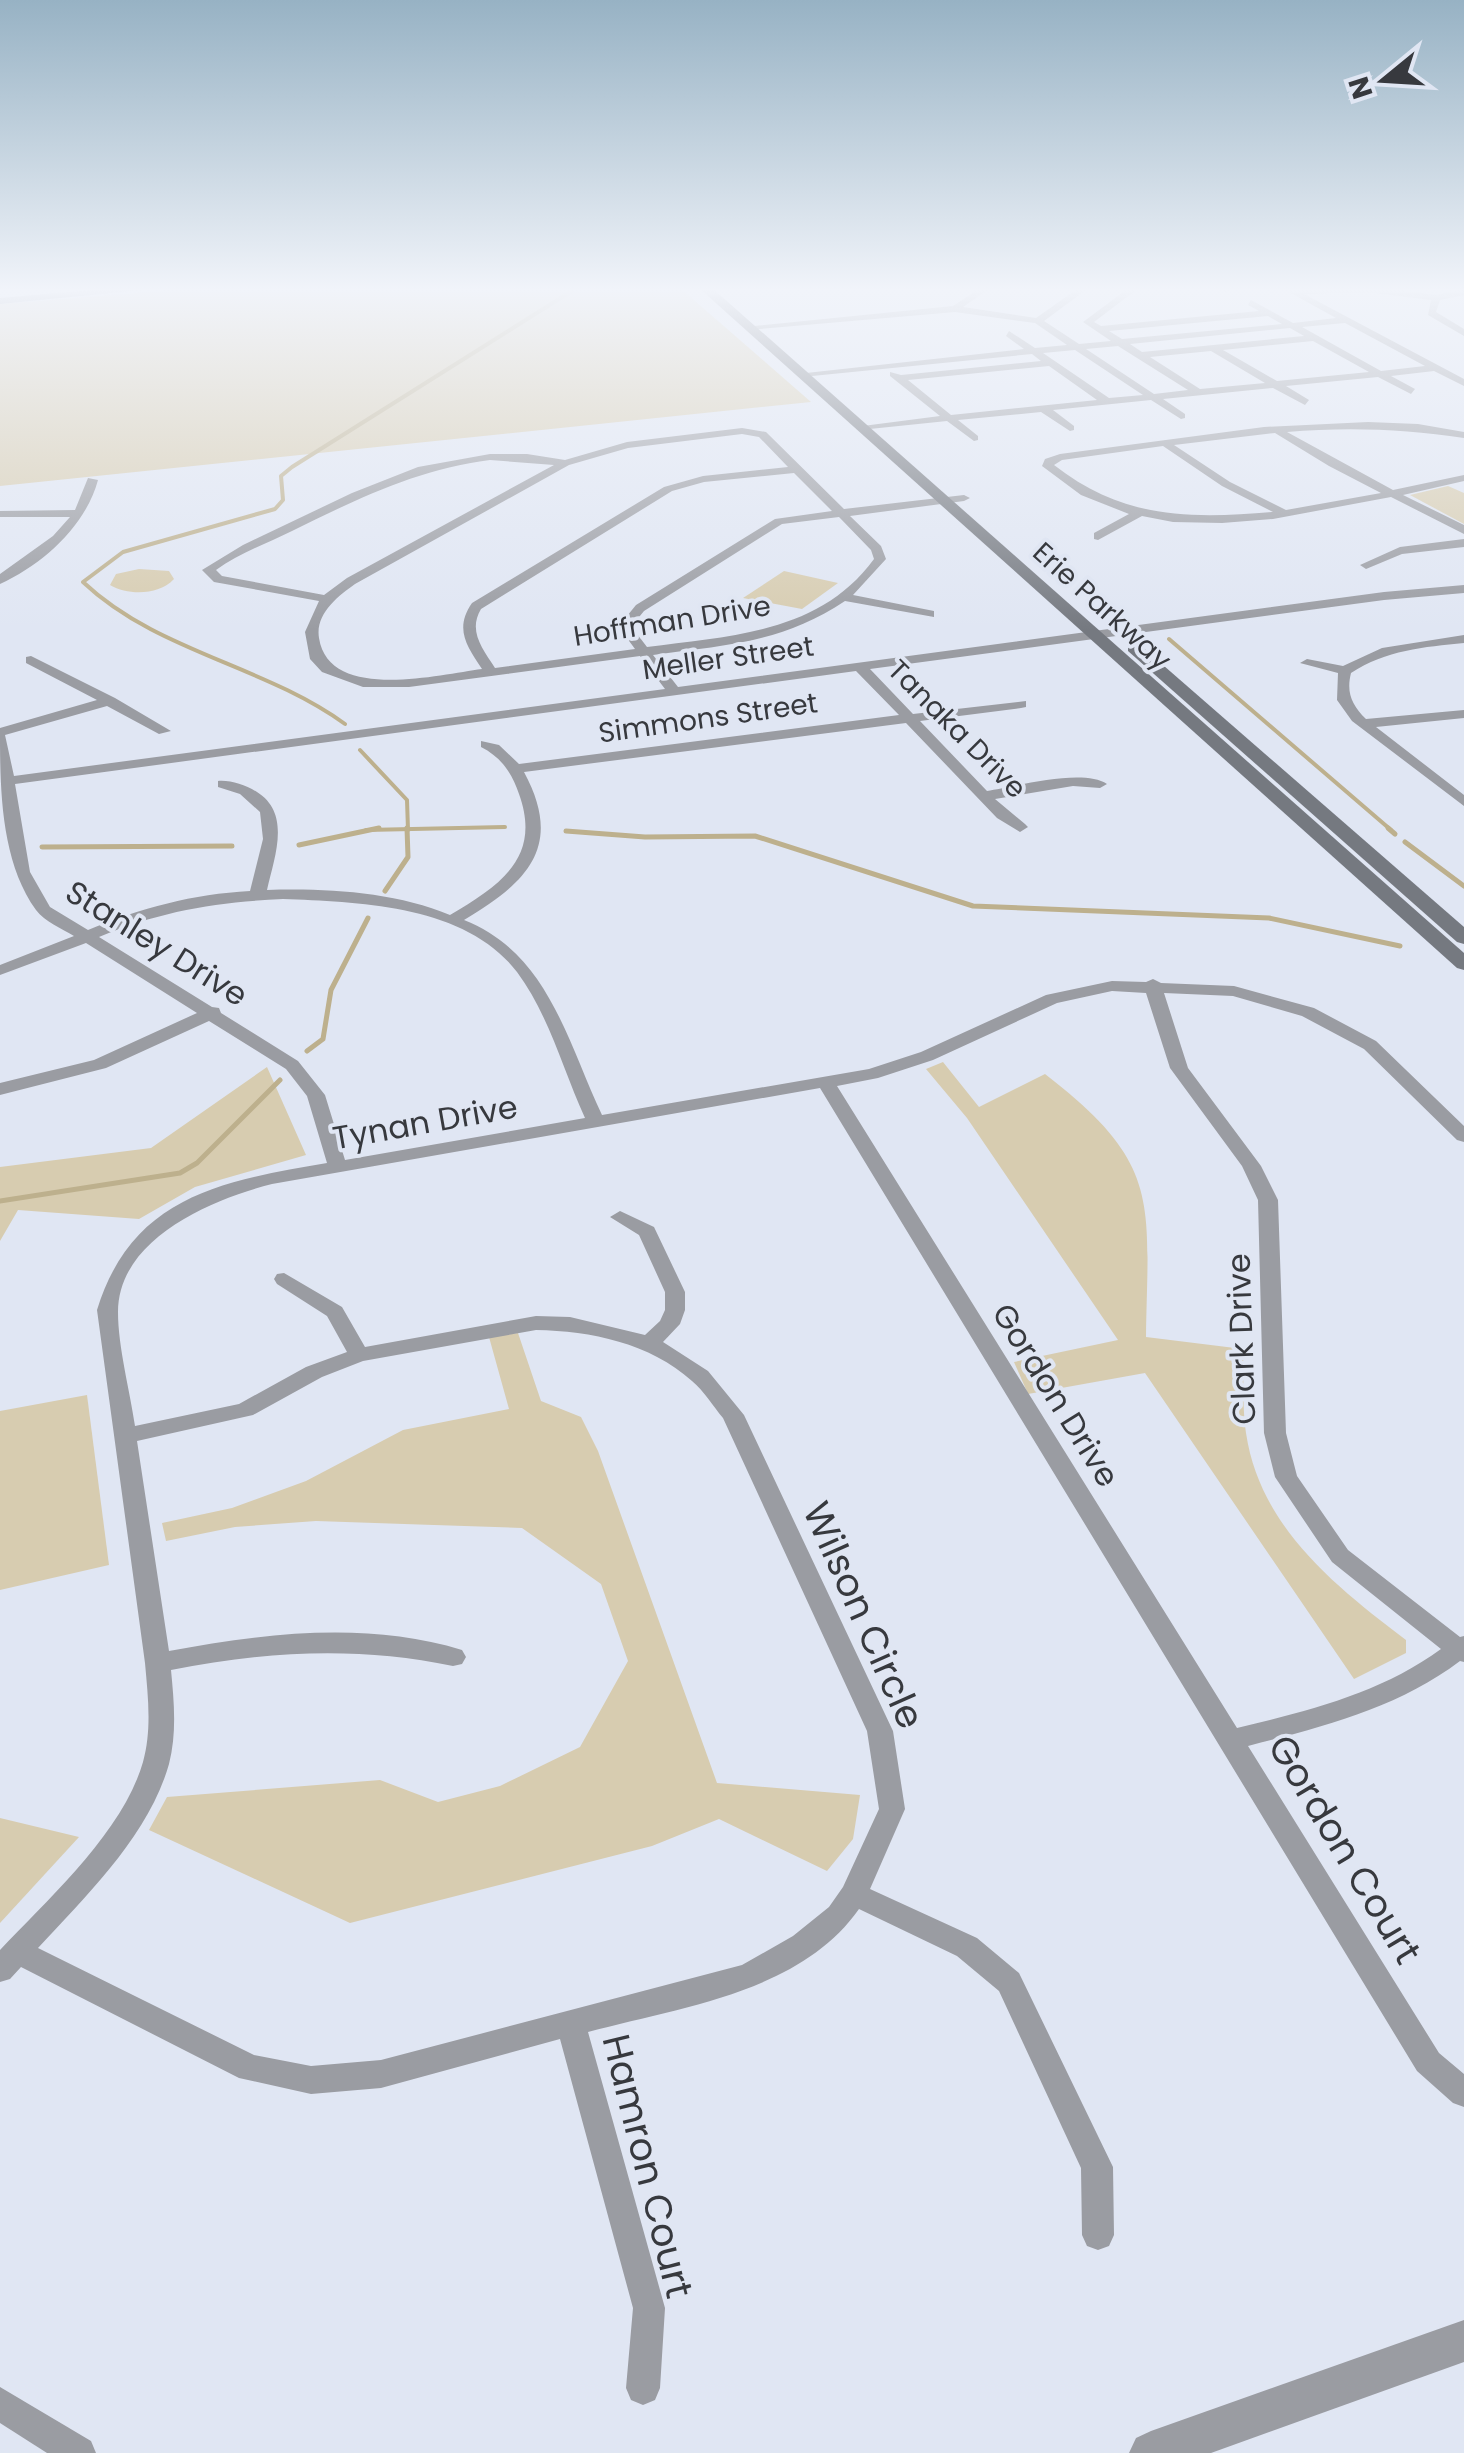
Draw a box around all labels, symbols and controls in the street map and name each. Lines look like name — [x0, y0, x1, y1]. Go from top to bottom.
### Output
north arrow — [1334, 30, 1434, 130]
text: N — [1339, 72, 1382, 104]
street label: Erie Parkway — [1024, 533, 1180, 679]
street label: Hoffman Drive — [571, 586, 773, 656]
street label: Meller Street — [640, 627, 816, 689]
street label: Tanaka Drive — [879, 651, 1035, 807]
street label: Simmons Street — [596, 683, 820, 753]
street label: Stanley Drive — [57, 869, 257, 1017]
street label: Tynan Drive — [329, 1084, 521, 1160]
street label: Clark Drive — [1216, 1253, 1266, 1425]
street label: Gordon Drive — [982, 1295, 1130, 1495]
street label: Wilson Circle — [790, 1493, 938, 1737]
street label: Gordon Court — [1256, 1725, 1434, 1973]
street label: Hamron Court — [590, 2029, 706, 2303]

